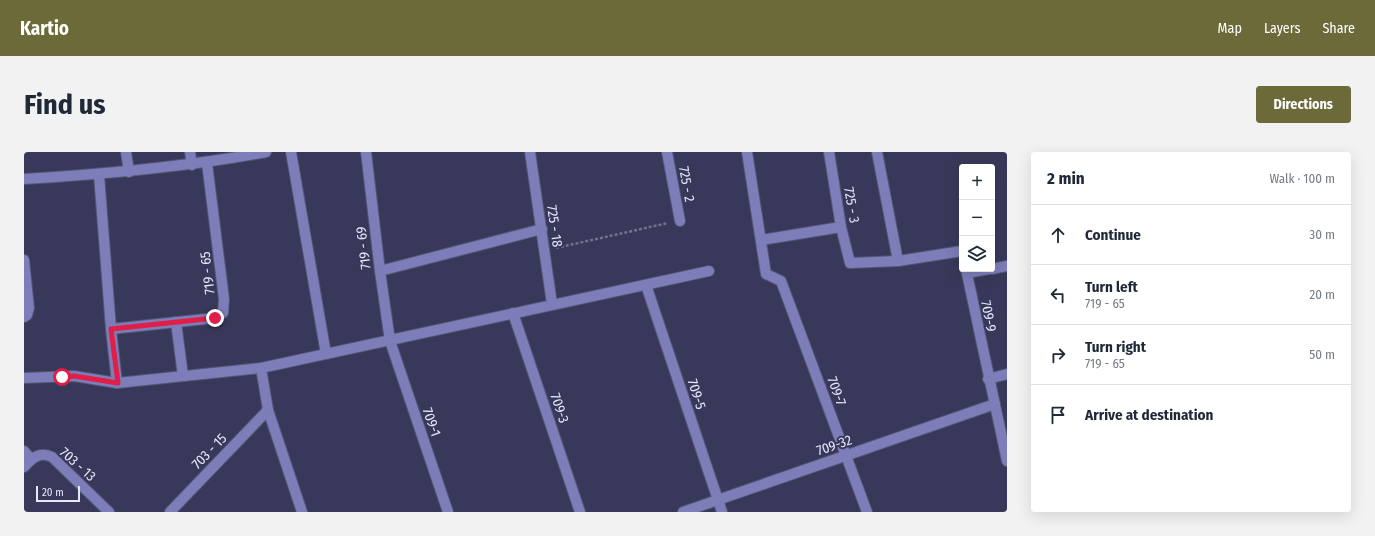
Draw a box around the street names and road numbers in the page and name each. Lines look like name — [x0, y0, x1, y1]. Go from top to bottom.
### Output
street label: 725 - 2 — [675, 165, 698, 203]
street label: 725 - 3 — [840, 186, 863, 224]
street label: 725 - 18 — [543, 204, 566, 248]
street label: 719 - 69 — [352, 225, 375, 270]
street label: 719 - 65 — [196, 251, 219, 295]
street label: 709-9 — [977, 299, 1000, 333]
street label: 709-7 — [823, 374, 850, 408]
street label: 709-5 — [684, 377, 709, 412]
street label: 709-3 — [547, 391, 572, 425]
street label: 709-1 — [419, 406, 444, 439]
street label: 703 - 15 — [188, 430, 230, 473]
street label: 709-32 — [814, 432, 854, 459]
street label: 703 - 13 — [56, 444, 99, 485]

